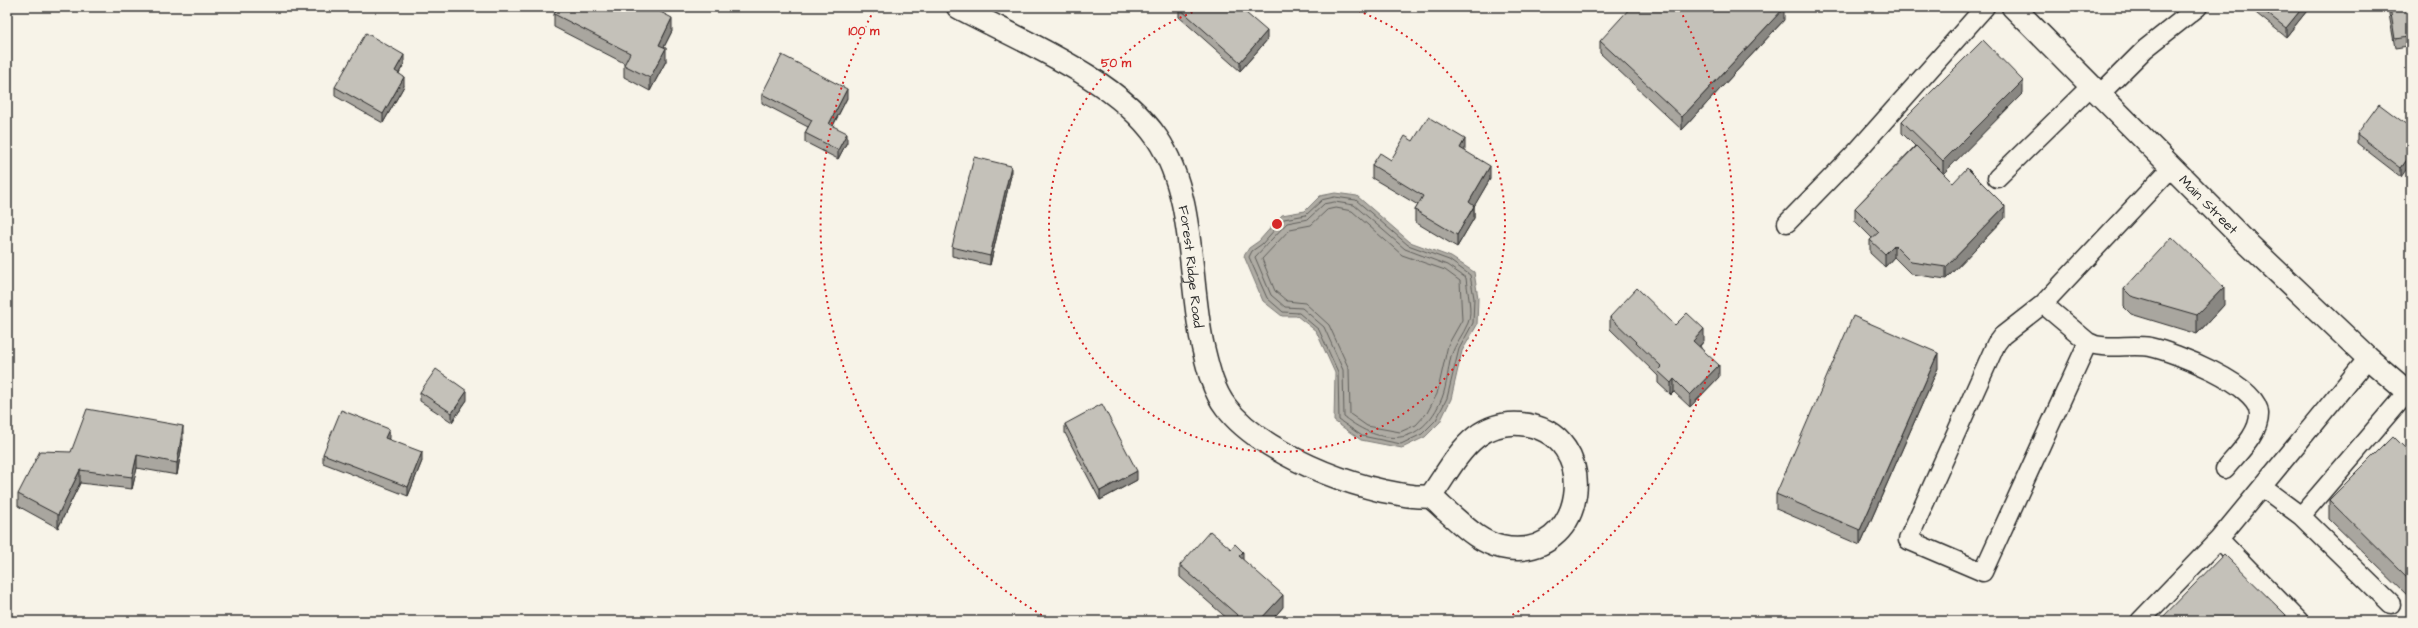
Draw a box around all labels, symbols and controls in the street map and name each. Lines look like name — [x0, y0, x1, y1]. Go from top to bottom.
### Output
text: 100 m — [849, 23, 880, 40]
text: 50 m — [1101, 55, 1132, 72]
street label: Main Street — [2174, 171, 2242, 240]
street label: Forest Ridge Road — [1173, 204, 1208, 329]
centre of rings — [1270, 217, 1284, 231]

